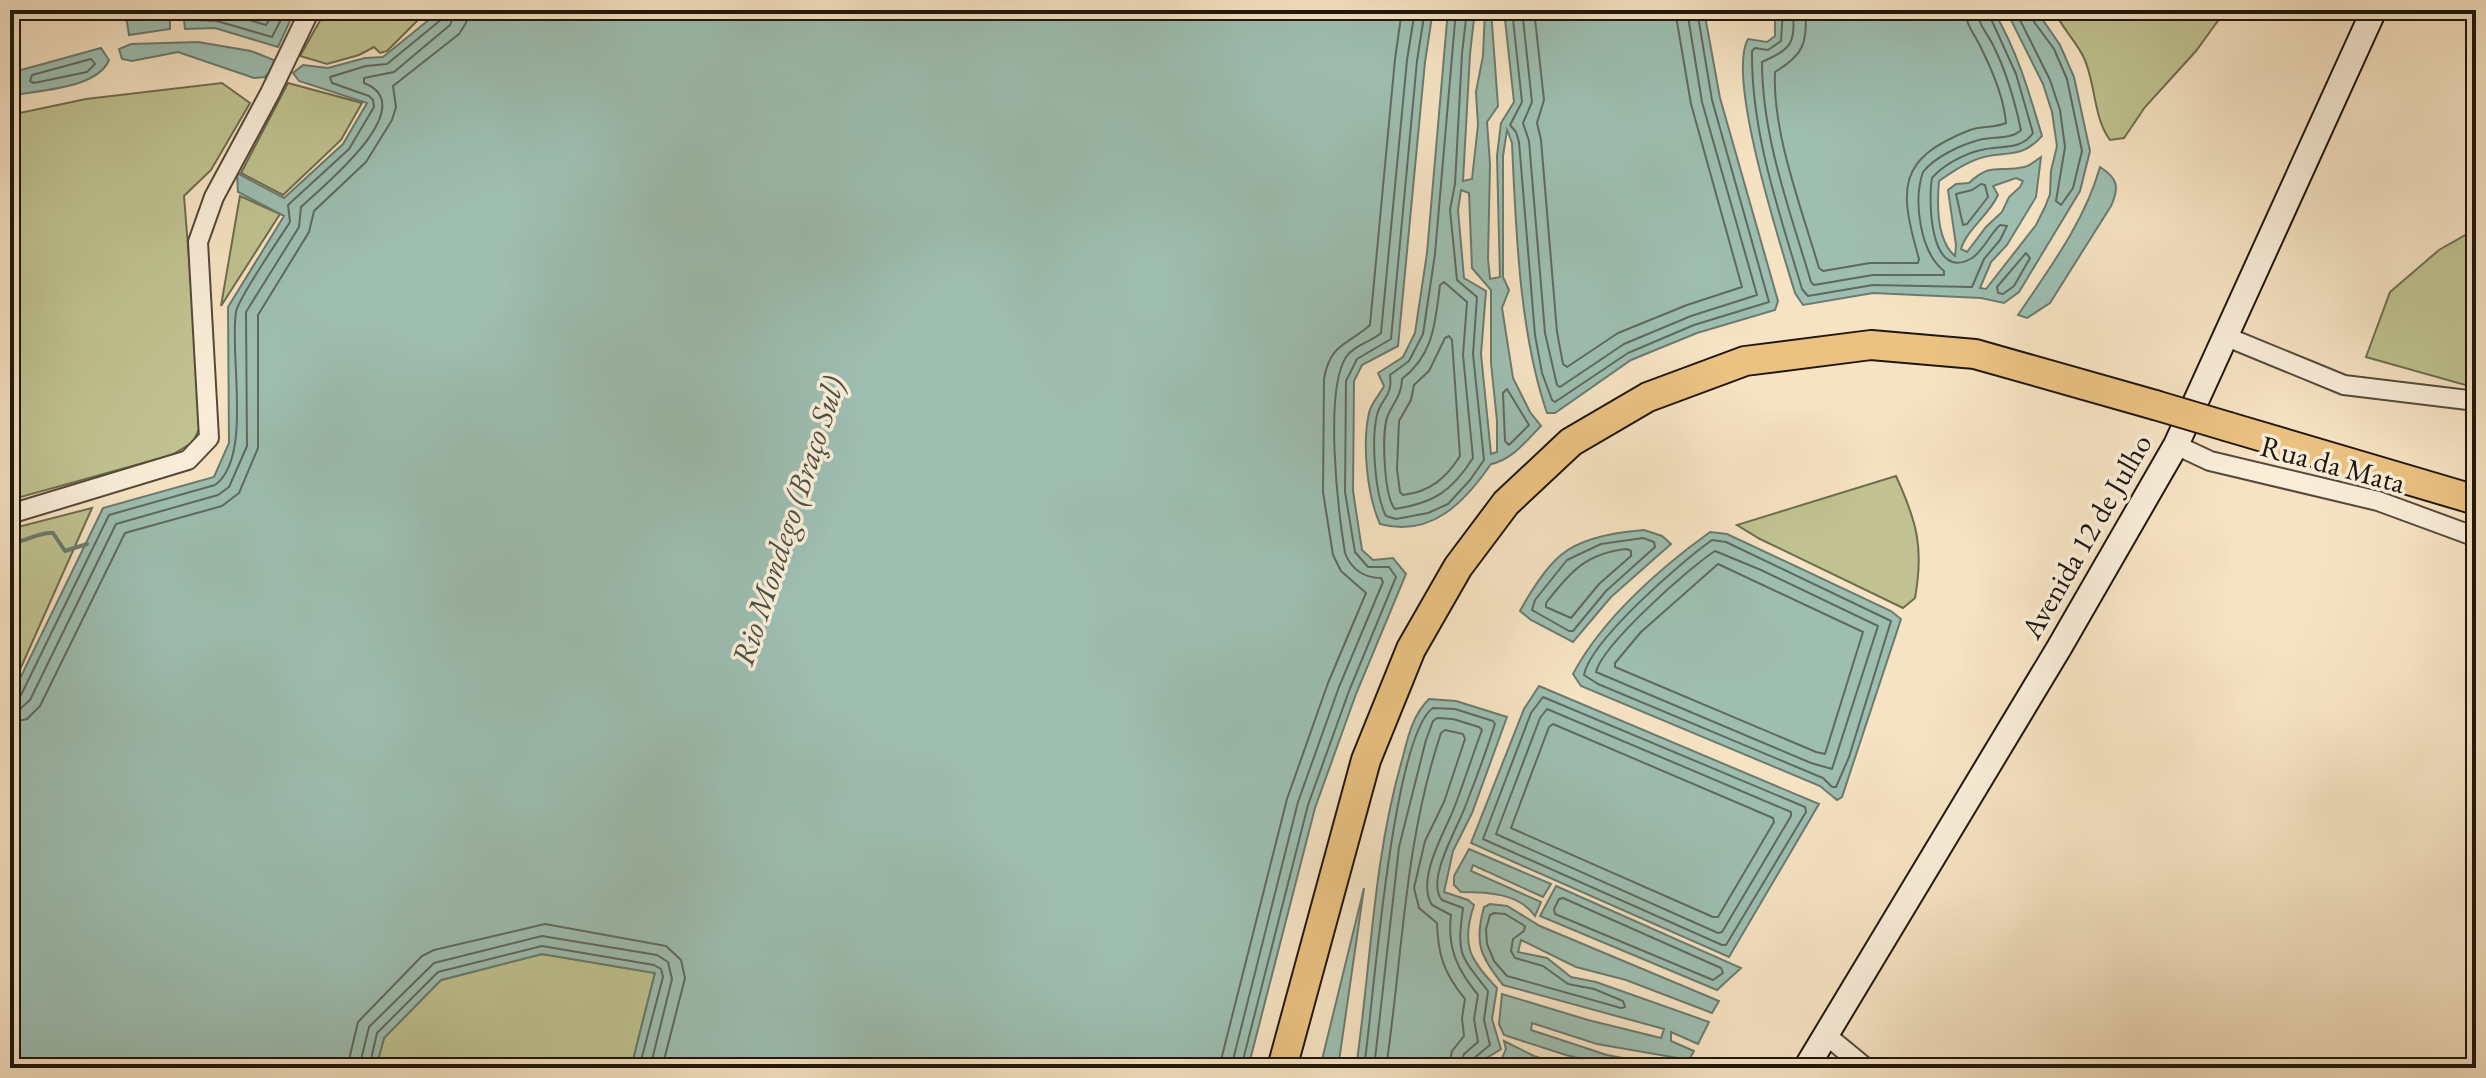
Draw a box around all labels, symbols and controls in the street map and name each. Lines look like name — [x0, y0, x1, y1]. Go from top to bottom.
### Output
water label: Rio Mondego (Braço Sul) — [721, 371, 855, 671]
street label: Rua da Mata — [2256, 426, 2410, 502]
street label: Avenida 12 de Julho — [2011, 427, 2160, 646]

